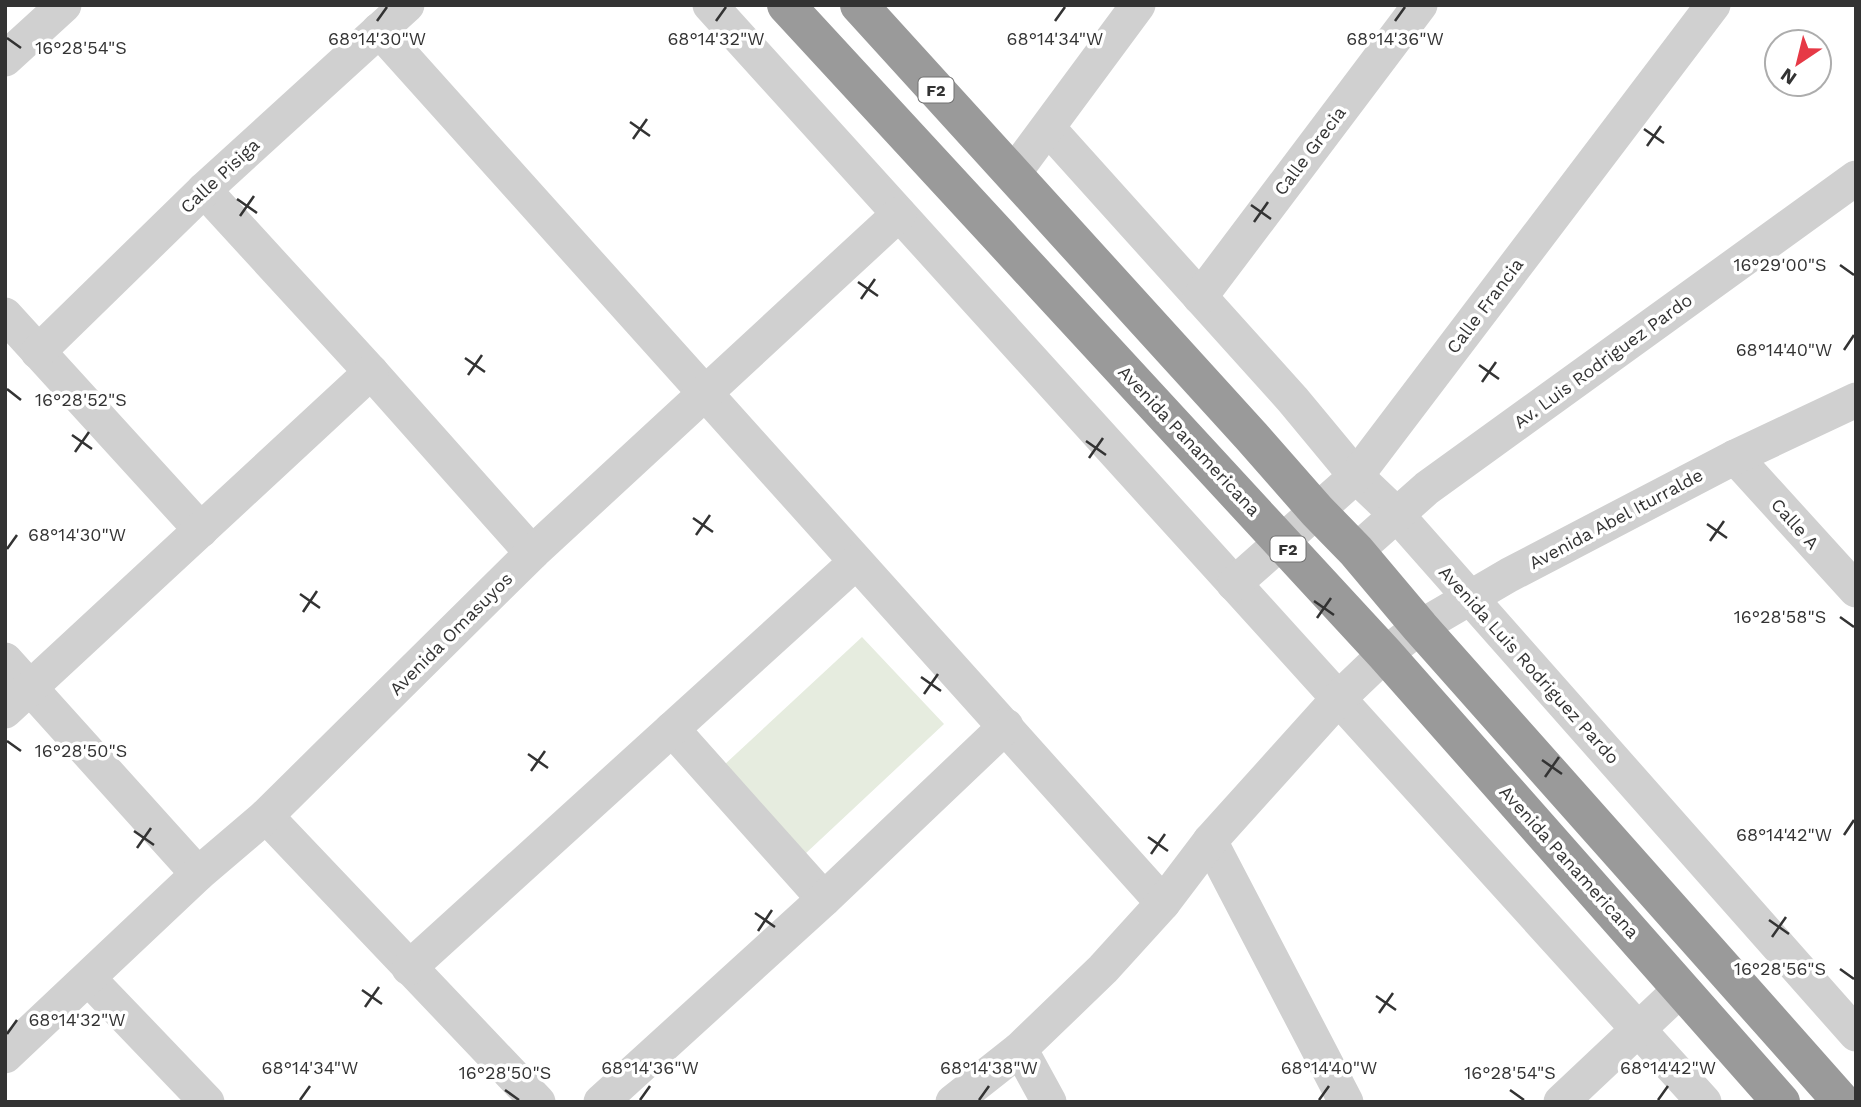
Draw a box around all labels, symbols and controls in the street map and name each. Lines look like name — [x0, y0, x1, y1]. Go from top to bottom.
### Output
text: 68°14'30"W — [328, 28, 426, 49]
text: 68°14'32"W — [667, 28, 765, 49]
text: 68°14'34"W — [1007, 28, 1103, 49]
text: 68°14'36"W — [1346, 28, 1444, 49]
north arrow — [1763, 28, 1833, 98]
text: 16°28'54"S — [35, 37, 127, 58]
text: N — [1776, 63, 1801, 90]
road number: F2 — [918, 78, 954, 102]
street label: Calle Grecia — [1269, 102, 1350, 199]
street label: Calle Pisiga — [176, 134, 263, 217]
street label: Calle Francia — [1442, 254, 1527, 357]
text: 16°29'00"S — [1733, 254, 1827, 275]
street label: Av. Luis Rodriguez Pardo — [1509, 289, 1696, 432]
text: 68°14'40"W — [1736, 339, 1832, 360]
street label: Avenida Panamericana — [1114, 361, 1265, 520]
text: 16°28'52"S — [35, 389, 127, 410]
street label: Avenida Abel Iturralde — [1525, 464, 1706, 573]
street label: Calle A — [1767, 494, 1824, 554]
text: 68°14'30"W — [28, 524, 126, 545]
road number: F2 — [1270, 536, 1306, 562]
street label: Avenida Luis Rodriguez Pardo — [1435, 561, 1624, 768]
street label: Avenida Omasuyos — [385, 568, 516, 699]
text: 16°28'58"S — [1734, 606, 1826, 627]
text: 16°28'50"S — [35, 740, 127, 761]
street label: Avenida Panamericana — [1495, 781, 1643, 942]
text: 68°14'42"W — [1736, 824, 1832, 845]
text: 16°28'56"S — [1734, 958, 1826, 979]
text: 68°14'32"W — [28, 1009, 126, 1030]
text: 68°14'34"W — [262, 1057, 358, 1078]
text: 68°14'36"W — [601, 1057, 699, 1078]
text: 68°14'38"W — [940, 1057, 1038, 1078]
text: 68°14'40"W — [1281, 1057, 1377, 1078]
text: 68°14'42"W — [1620, 1057, 1716, 1078]
text: 16°28'50"S — [459, 1062, 551, 1083]
text: 16°28'54"S — [1464, 1062, 1556, 1083]

